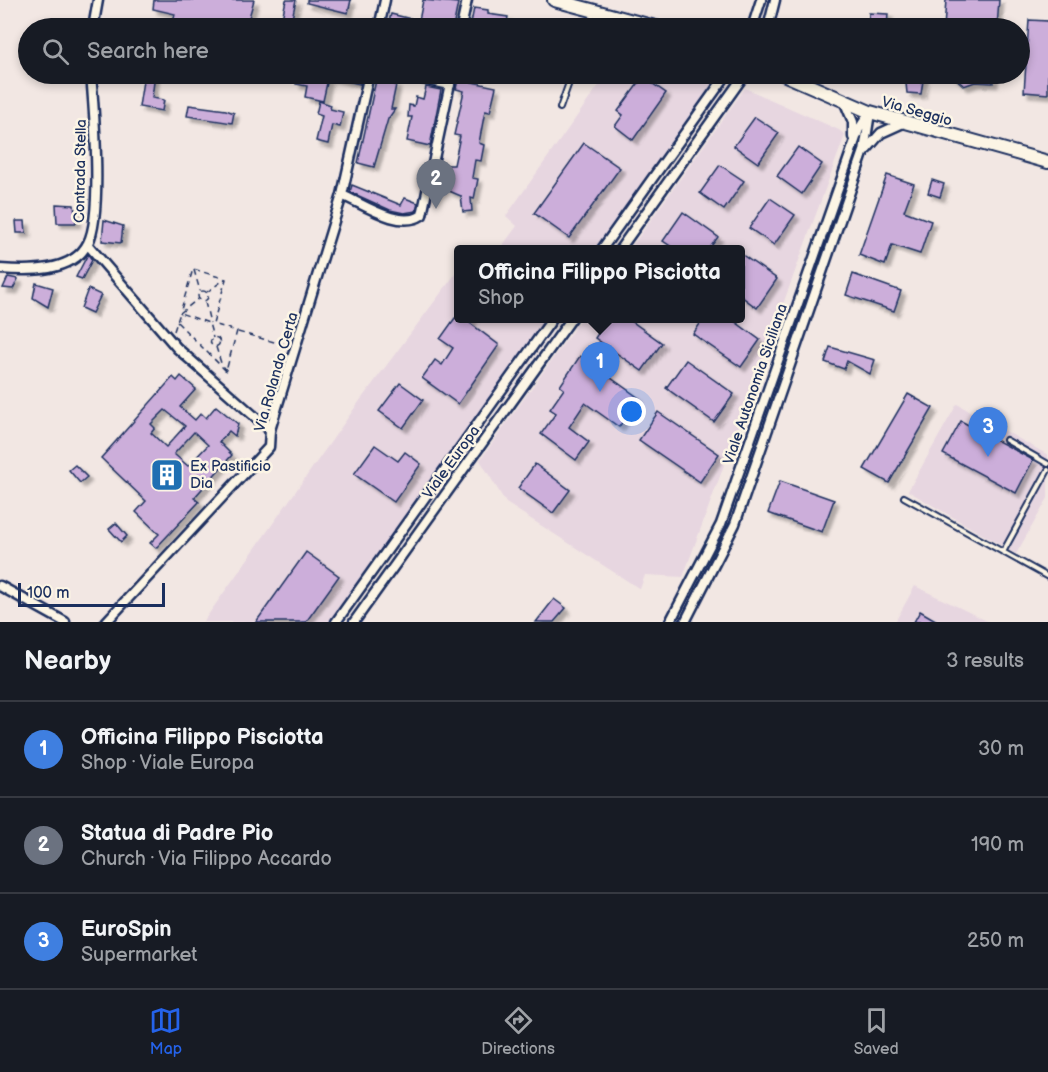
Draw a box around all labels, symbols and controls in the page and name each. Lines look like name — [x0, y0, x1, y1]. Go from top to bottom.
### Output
search box — [18, 18, 1030, 84]
icon: search — [39, 35, 72, 68]
text: Search here — [87, 38, 209, 65]
street label: Via Seggio — [879, 92, 954, 131]
street label: Contrada Stella — [70, 119, 91, 223]
pin: 2 — [416, 160, 456, 209]
popup — [454, 245, 745, 323]
text: Officina Filippo Pisciotta — [478, 259, 721, 286]
text: Shop — [478, 286, 524, 310]
street label: Viale Autonomia Siciliana — [719, 301, 792, 467]
street label: Via Rolando Certa — [250, 310, 303, 434]
pin: 1 — [580, 342, 620, 392]
your location — [617, 397, 646, 426]
pin: 3 — [968, 408, 1008, 457]
street label: Viale Europa — [418, 422, 484, 503]
building icon: Ex Pastificio Dia — [149, 457, 185, 493]
place label: Ex Pastificio Dia — [190, 457, 271, 493]
scale bar — [18, 580, 165, 608]
text: 100 m — [27, 584, 70, 603]
text: Nearby — [24, 646, 111, 677]
text: 3 results — [946, 649, 1024, 673]
text: Officina Filippo Pisciotta — [81, 724, 324, 751]
text: 1 — [39, 737, 48, 761]
text: 30 m — [978, 737, 1024, 761]
text: Shop · Viale Europa — [81, 751, 254, 775]
text: Statua di Padre Pio — [81, 820, 273, 847]
text: 2 — [38, 833, 49, 857]
text: 190 m — [971, 833, 1024, 857]
text: Church · Via Filippo Accardo — [81, 847, 332, 871]
text: EuroSpin — [81, 916, 172, 943]
text: 3 — [38, 929, 49, 953]
text: 250 m — [967, 929, 1024, 953]
text: Supermarket — [81, 943, 197, 967]
tab: Map — [149, 1004, 182, 1059]
tab: Directions — [481, 1004, 555, 1059]
tab: Saved — [854, 1004, 899, 1059]

